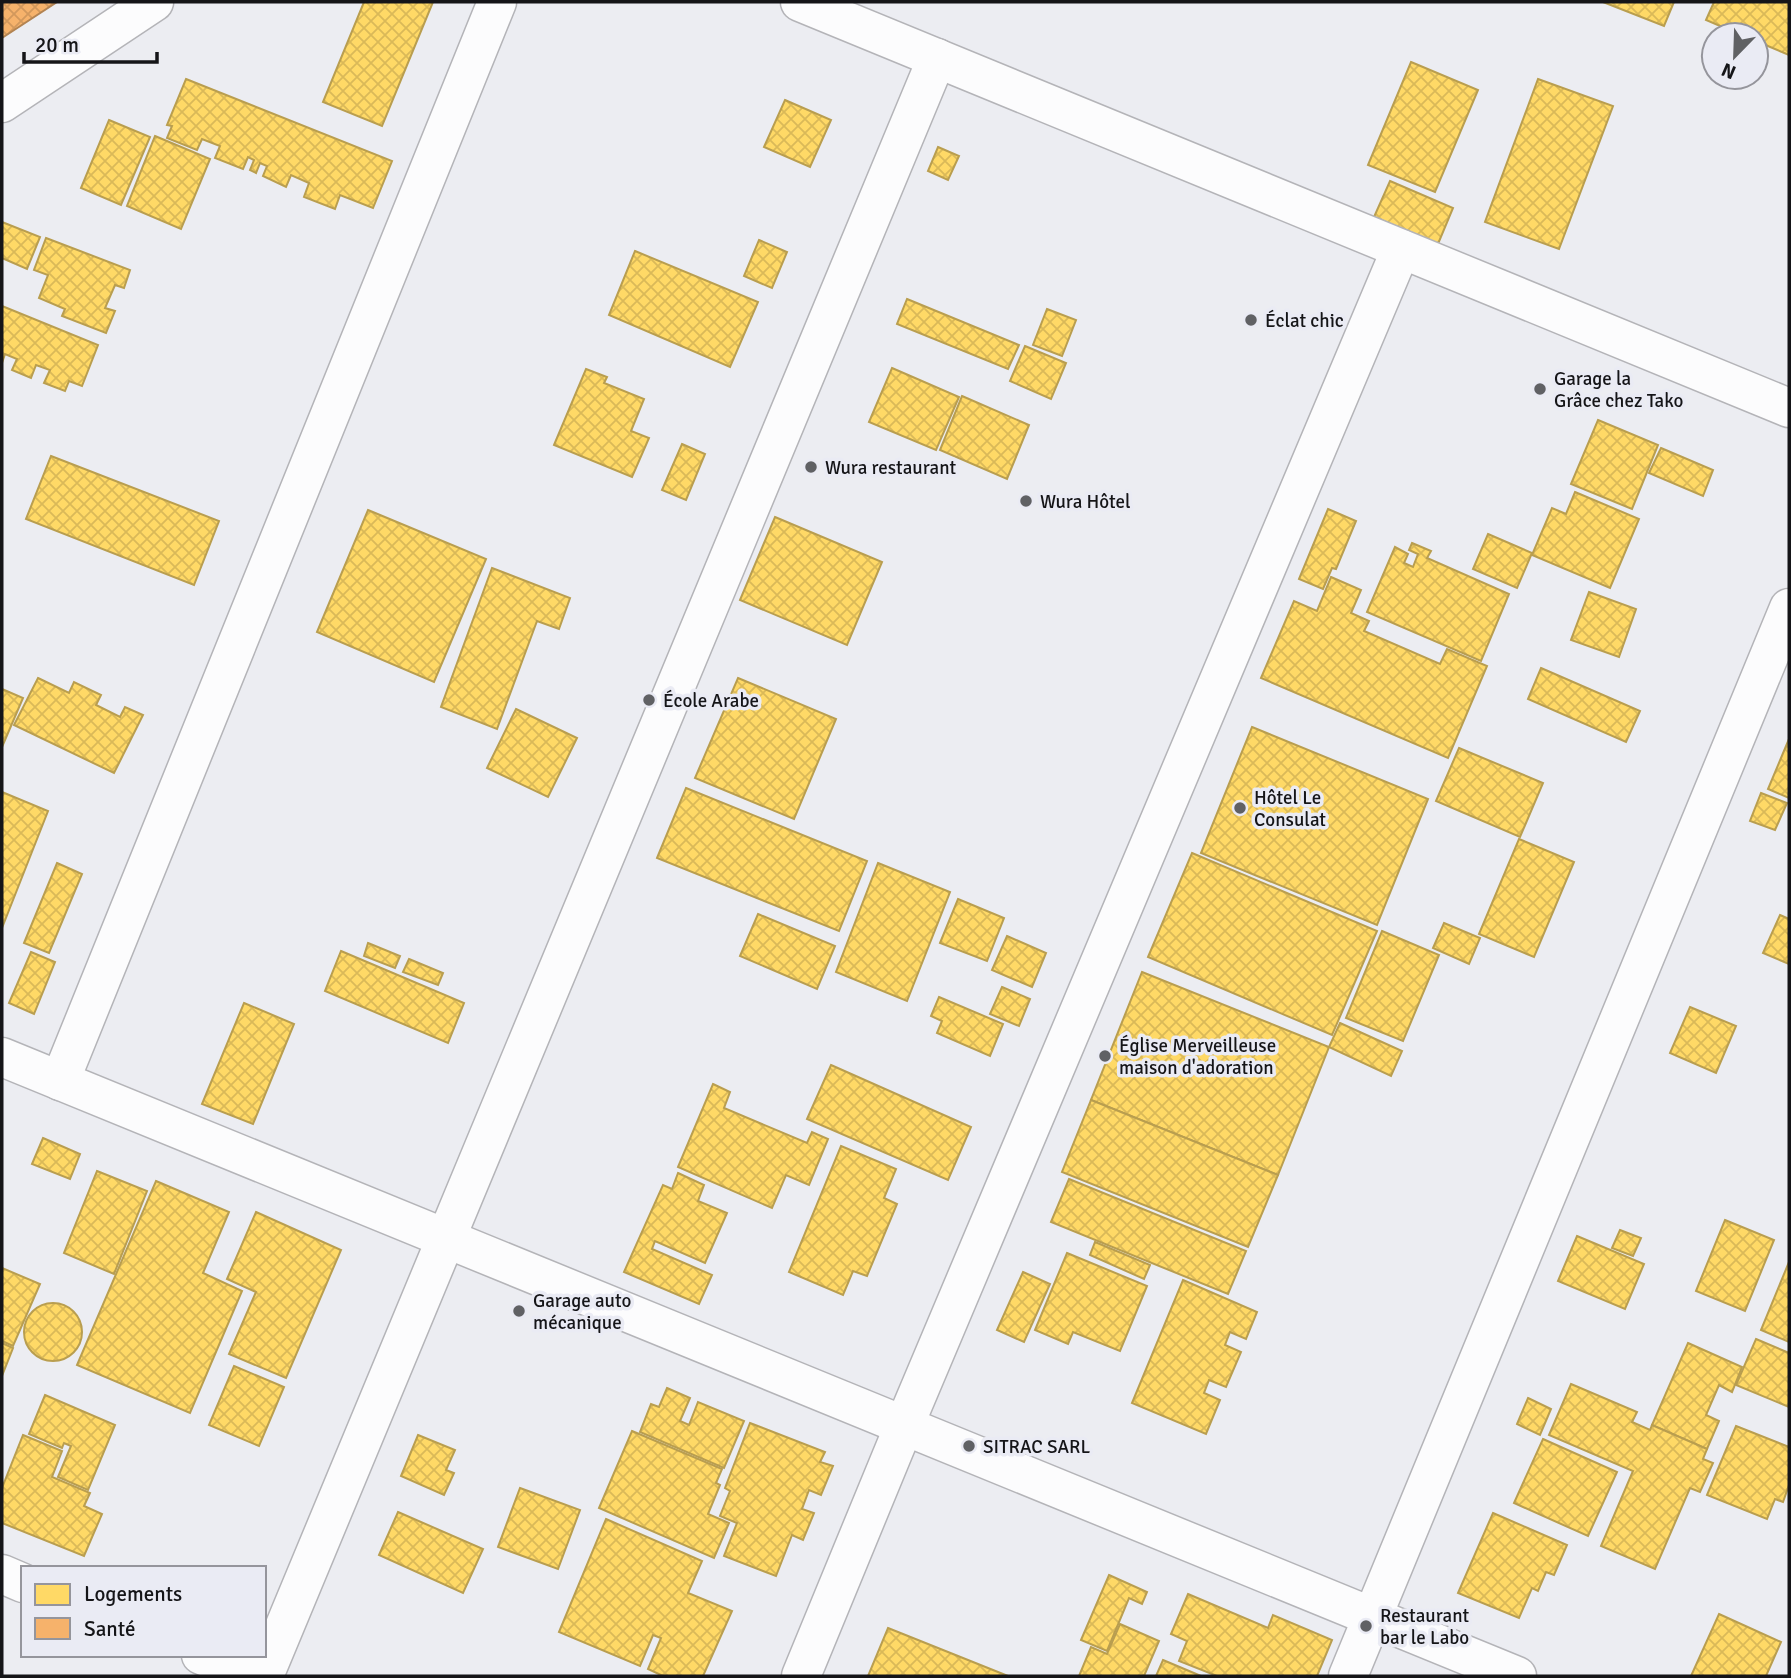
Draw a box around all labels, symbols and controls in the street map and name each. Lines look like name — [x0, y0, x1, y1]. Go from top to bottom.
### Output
scale bar — [24, 21, 158, 65]
north arrow — [1700, 21, 1770, 91]
text: 20 m — [35, 32, 79, 58]
text: N — [1718, 57, 1740, 84]
place label: Éclat chic — [1265, 309, 1344, 333]
marker: Éclat chic — [1243, 312, 1259, 328]
place label: Garage la Grâce chez Tako — [1554, 367, 1683, 413]
marker: Garage la Grâce chez Tako — [1532, 381, 1548, 397]
place label: Wura restaurant — [825, 456, 957, 480]
marker: Wura restaurant — [803, 459, 819, 475]
place label: Wura Hôtel — [1040, 490, 1131, 514]
marker: Wura Hôtel — [1018, 493, 1034, 509]
place label: École Arabe — [663, 689, 759, 713]
marker: École Arabe — [641, 692, 657, 708]
place label: Hôtel Le Consulat — [1254, 786, 1326, 832]
marker: Hôtel Le Consulat — [1232, 800, 1248, 816]
place label: Église Merveilleuse maison d'adoration — [1119, 1034, 1276, 1080]
marker: Église Merveilleuse maison d'adoration — [1097, 1048, 1113, 1064]
place label: Garage auto mécanique — [533, 1289, 631, 1335]
marker: Garage auto mécanique — [511, 1303, 527, 1319]
place label: SITRAC SARL — [983, 1435, 1090, 1459]
marker: SITRAC SARL — [961, 1438, 977, 1454]
legend — [21, 1566, 266, 1657]
text: Logements — [84, 1581, 182, 1607]
place label: Restaurant bar le Labo — [1380, 1604, 1470, 1650]
text: Santé — [84, 1616, 135, 1642]
marker: Restaurant bar le Labo — [1358, 1618, 1374, 1634]

